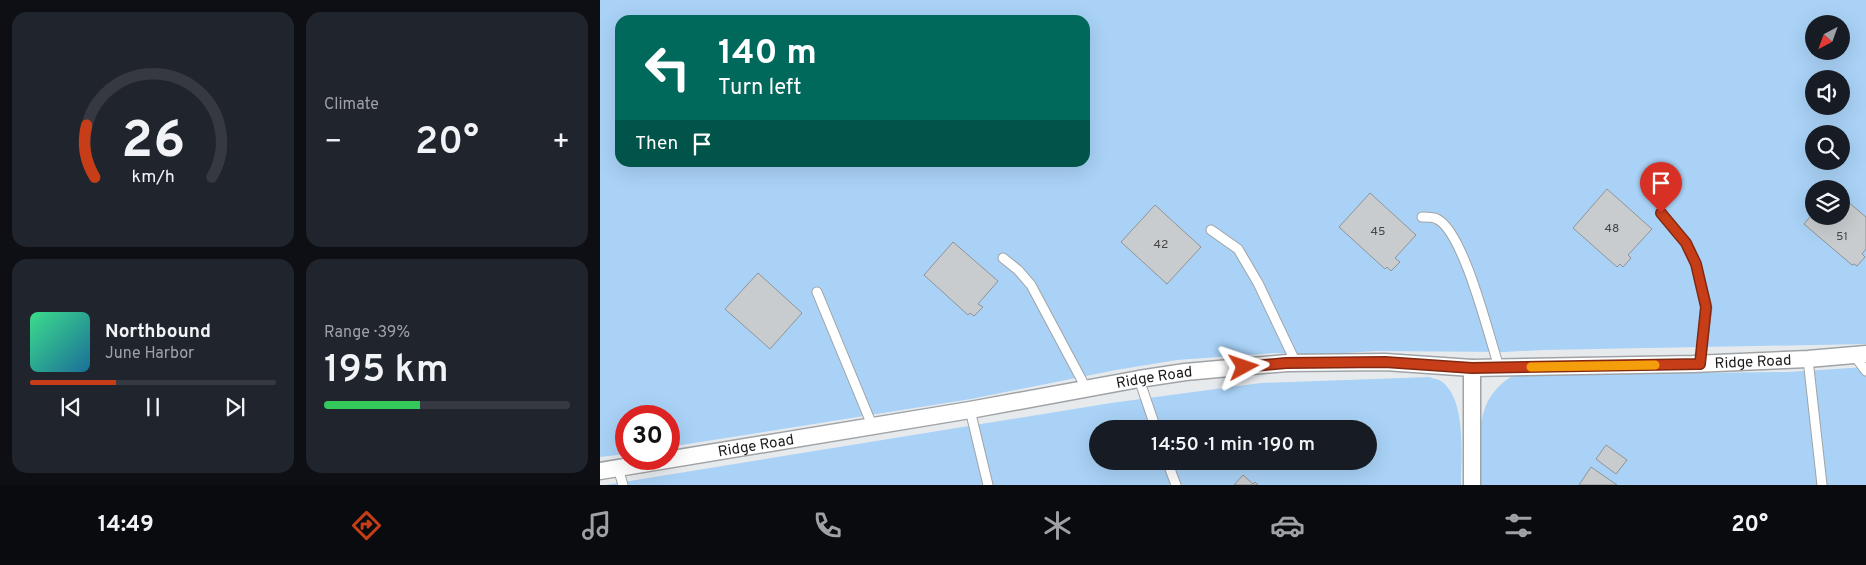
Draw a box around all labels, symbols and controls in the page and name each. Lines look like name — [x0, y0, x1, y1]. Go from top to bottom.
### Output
north arrow — [1805, 15, 1850, 60]
map controls — [1805, 15, 1850, 225]
text: 140 m — [718, 32, 817, 76]
icon: left — [635, 35, 700, 100]
button: sound — [1805, 70, 1850, 115]
text: Turn left — [718, 75, 801, 102]
text: Climate — [324, 95, 379, 115]
text: 26 — [121, 110, 185, 176]
text: 20° — [415, 119, 479, 168]
text: − — [324, 125, 342, 161]
text: + — [552, 125, 570, 161]
button: search — [1805, 125, 1850, 170]
icon: arrive — [688, 130, 716, 158]
text: Then — [635, 132, 678, 156]
pin — [1640, 162, 1682, 213]
text: km/h — [131, 166, 175, 189]
icon: arrive — [1647, 169, 1675, 197]
button: layers — [1805, 180, 1850, 225]
house number: 48 — [1605, 221, 1619, 237]
house number: 45 — [1371, 224, 1385, 240]
house number: 51 — [1836, 229, 1848, 245]
house number: 42 — [1154, 237, 1168, 253]
text: Northbound — [105, 320, 211, 344]
text: Range · 39% — [324, 323, 410, 343]
position arrow — [1217, 340, 1269, 392]
text: June Harbor — [105, 344, 194, 364]
text: 195 km — [324, 347, 449, 396]
street label: Ridge Road — [1714, 352, 1792, 374]
street label: Ridge Road — [1115, 363, 1193, 394]
icon: previous — [57, 393, 85, 421]
icon: pause — [139, 393, 167, 421]
icon: next — [221, 393, 249, 421]
speed limit sign: 30 — [615, 405, 680, 470]
street label: Ridge Road — [717, 431, 796, 462]
text: 14:50 · 1 min · 190 m — [1151, 433, 1315, 457]
icon: directions — [349, 508, 384, 543]
icon: music — [579, 508, 614, 543]
icon: phone — [810, 508, 845, 543]
icon: climate — [1040, 508, 1075, 543]
icon: car — [1270, 508, 1305, 543]
icon: filters — [1501, 508, 1536, 543]
text: 14:49 — [98, 512, 154, 539]
text: 20° — [1731, 512, 1768, 539]

